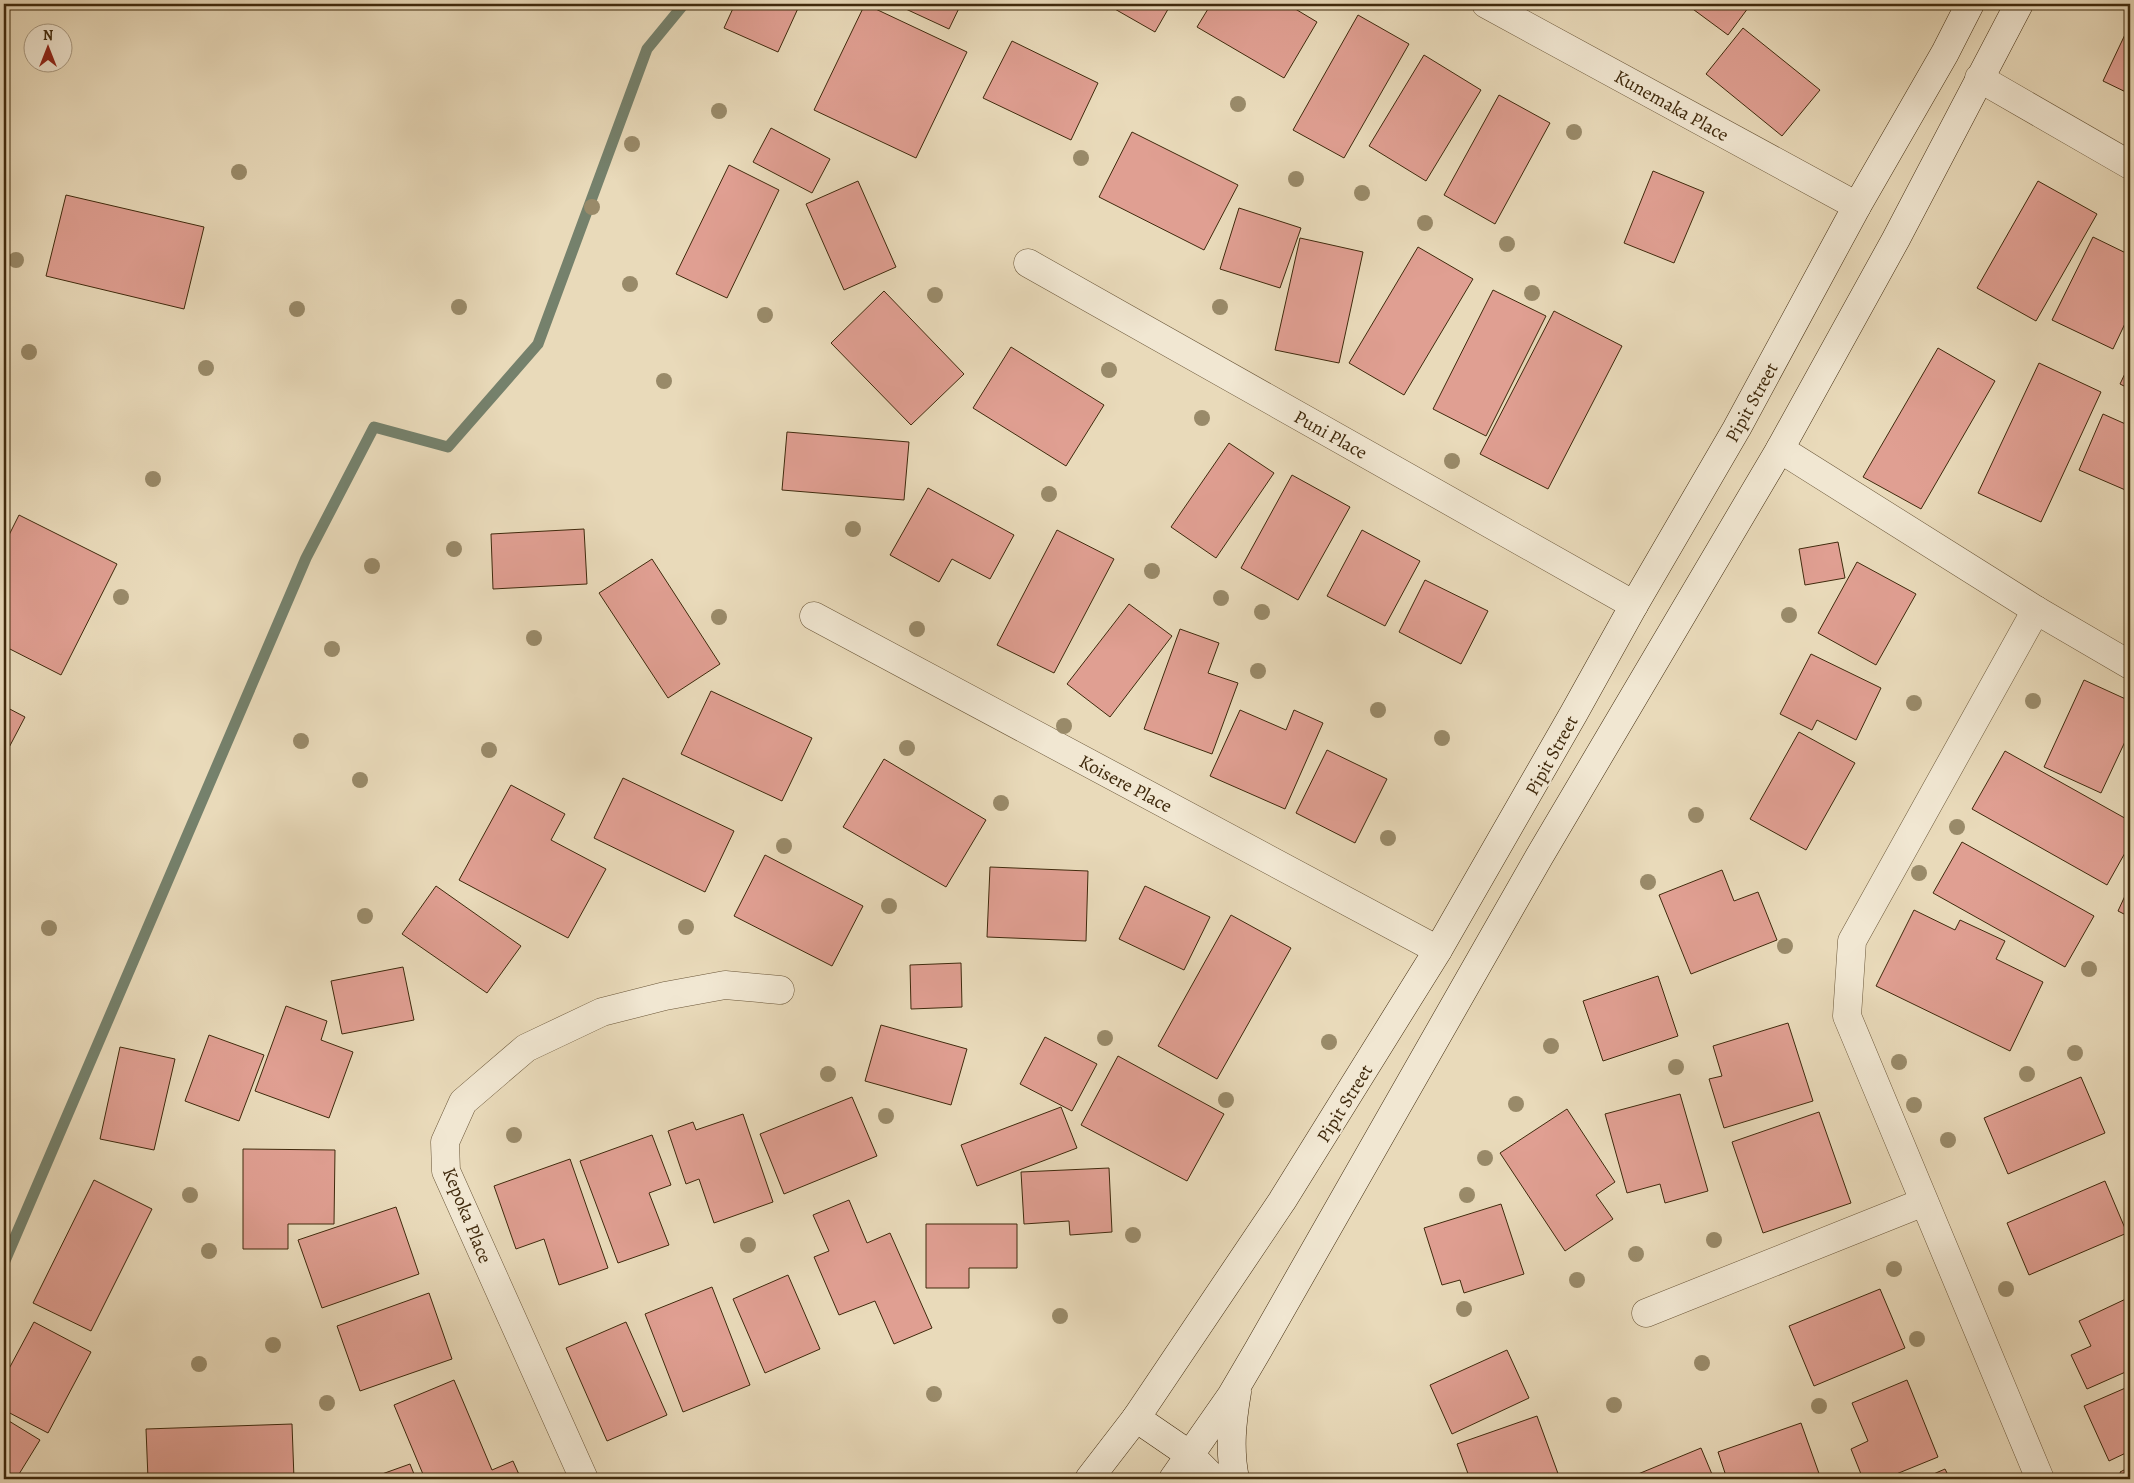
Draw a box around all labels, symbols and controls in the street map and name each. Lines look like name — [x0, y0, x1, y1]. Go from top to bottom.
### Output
north arrow — [22, 22, 72, 72]
text: N — [43, 26, 53, 45]
street label: Kunemaka Place — [1610, 64, 1734, 148]
street label: Pipit Street — [1719, 358, 1785, 447]
street label: Puni Place — [1289, 404, 1372, 466]
street label: Pipit Street — [1519, 711, 1585, 800]
street label: Koisere Place — [1074, 748, 1177, 819]
street label: Pipit Street — [1311, 1059, 1379, 1148]
street label: Kepoka Place — [436, 1164, 498, 1267]

